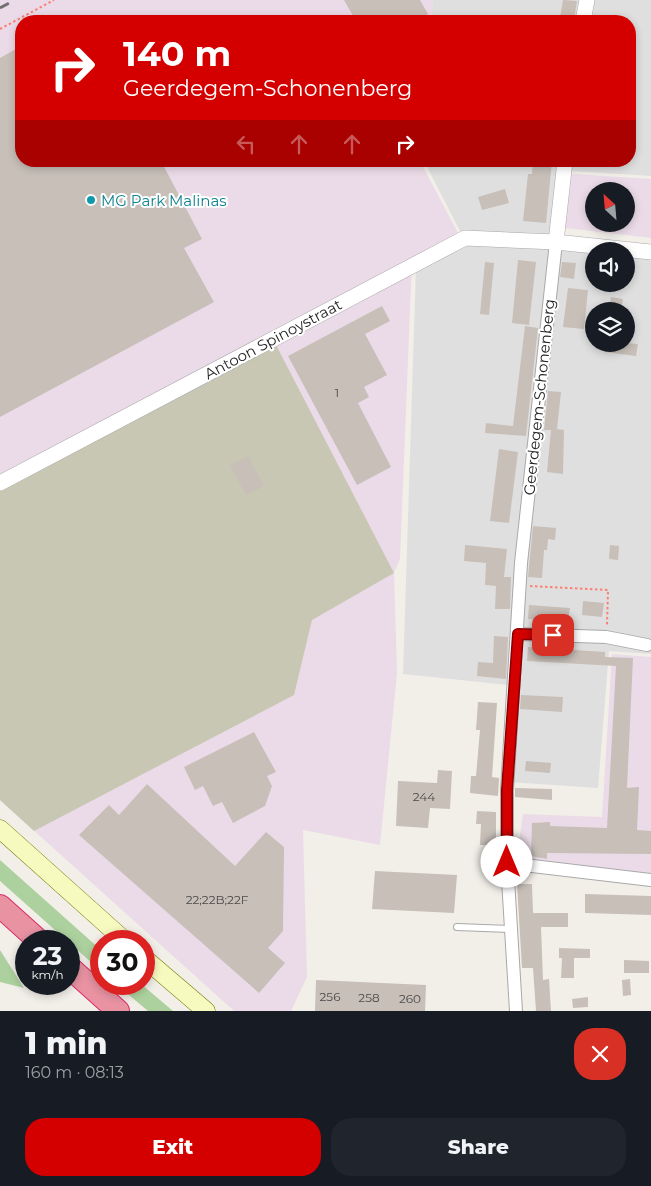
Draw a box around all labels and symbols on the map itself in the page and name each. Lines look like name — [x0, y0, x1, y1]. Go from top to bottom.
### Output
north arrow — [585, 182, 635, 232]
place label: MG Park Malinas — [101, 191, 227, 210]
marker: MG Park Malinas — [85, 194, 97, 206]
street label: Antoon Spinoystraat — [201, 295, 345, 383]
street label: Geerdegem-Schonenberg — [519, 298, 559, 496]
house number: 1 — [335, 385, 339, 400]
pin — [532, 614, 574, 656]
house number: 244 — [413, 789, 435, 804]
position arrow — [480, 835, 532, 887]
house number: 22;22B;22F — [186, 892, 249, 907]
speed limit sign: 30 — [90, 930, 155, 995]
house number: 256 — [320, 989, 340, 1004]
house number: 258 — [358, 990, 380, 1005]
house number: 260 — [399, 991, 421, 1006]

